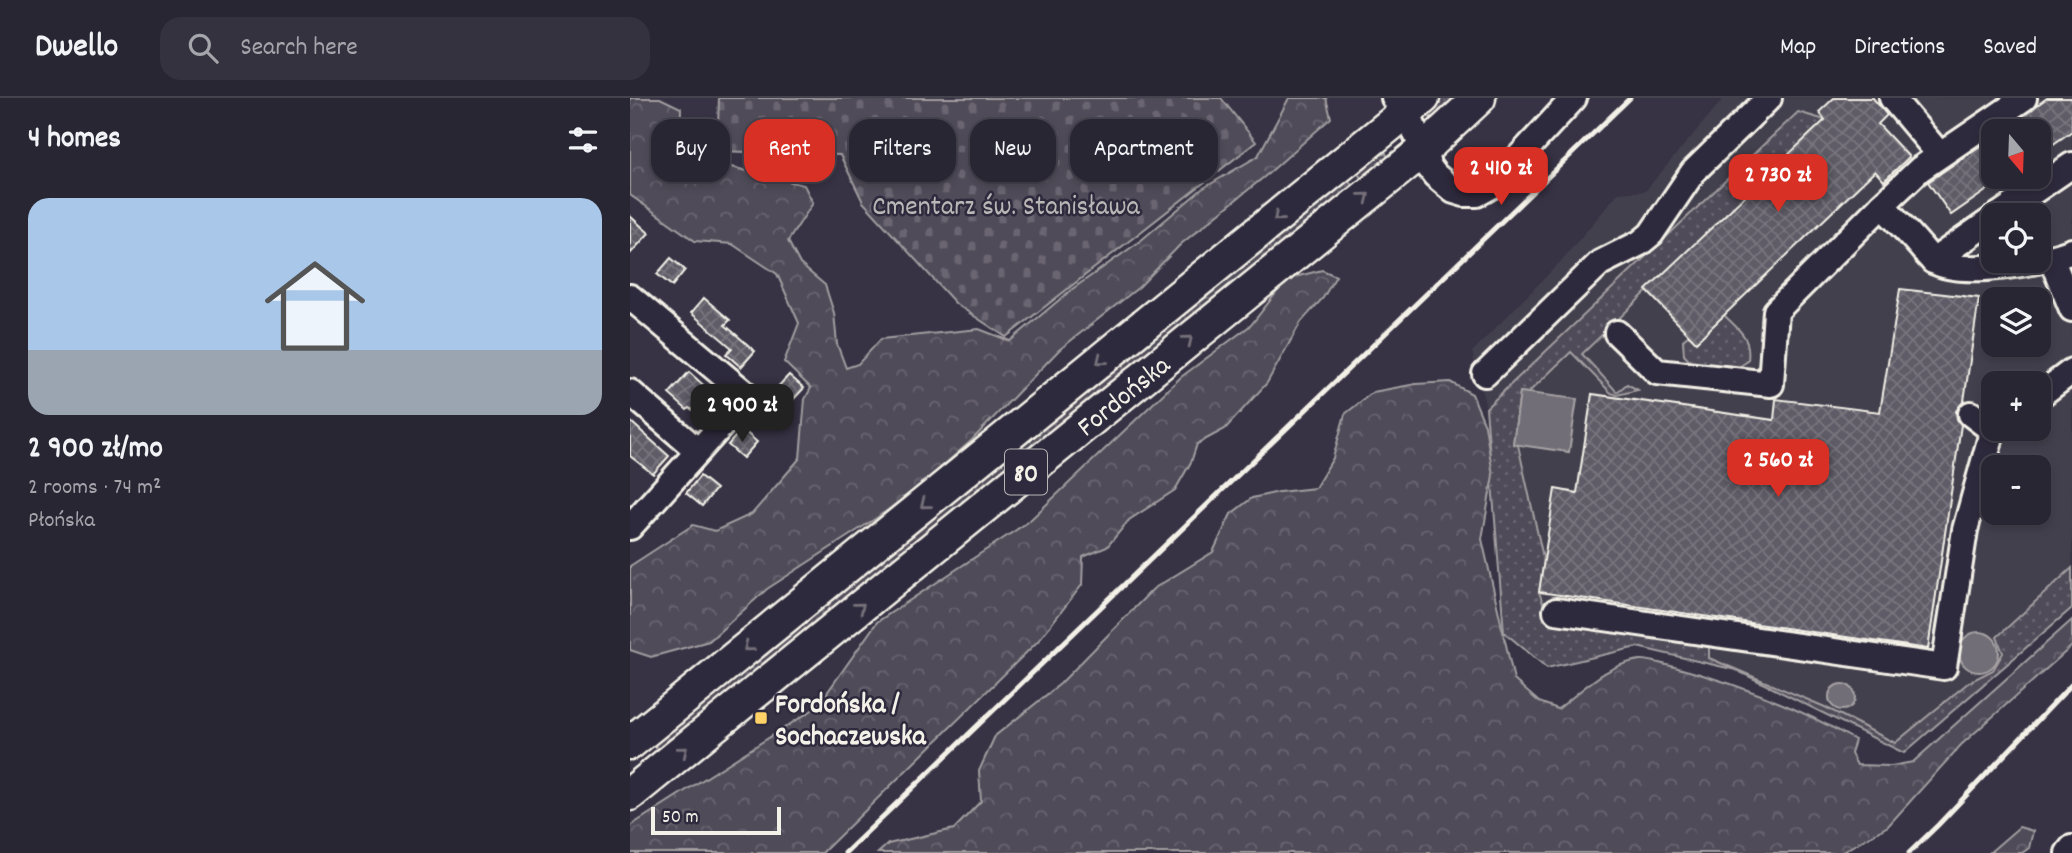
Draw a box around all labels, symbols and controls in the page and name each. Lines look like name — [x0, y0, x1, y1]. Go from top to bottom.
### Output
search box — [160, 17, 650, 80]
text: Dwello — [35, 25, 118, 72]
icon: search — [184, 29, 222, 67]
text: Search here — [240, 30, 358, 67]
text: Map — [1780, 31, 1816, 65]
text: Directions — [1854, 31, 1945, 65]
text: Saved — [1983, 31, 2037, 65]
text: 4 homes — [28, 119, 121, 162]
chip: Buy — [651, 119, 730, 182]
chip: Rent — [744, 119, 835, 182]
chip: Filters — [849, 119, 956, 182]
chip: New — [970, 119, 1056, 182]
chip: Apartment — [1070, 119, 1218, 182]
north arrow — [1981, 119, 2051, 189]
map controls — [1981, 119, 2051, 525]
icon: filters — [564, 121, 602, 159]
pin: 2 410 zł — [1429, 148, 1573, 207]
text: 2 410 zł — [1470, 153, 1532, 186]
pin: 2 730 zł — [1706, 155, 1850, 214]
text: 2 730 zł — [1745, 160, 1811, 193]
park label: Cmentarz św. Stanisława — [872, 189, 1141, 229]
one-way arrow — [1357, 193, 1370, 205]
button: locate — [1981, 203, 2051, 273]
one-way arrow — [1273, 209, 1286, 221]
icon: home — [252, 243, 378, 369]
button: layers — [1981, 287, 2051, 357]
one-way arrow — [1181, 336, 1193, 349]
street label: Fordońska — [1070, 347, 1181, 449]
one-way arrow — [1097, 352, 1109, 365]
button: + — [1981, 371, 2051, 441]
pin: 2 900 zł — [670, 384, 814, 444]
text: 2 900 zł — [707, 390, 777, 423]
text: 2 900 zł/mo — [28, 429, 163, 472]
pin: 2 560 zł — [1706, 440, 1850, 499]
text: 2 560 zł — [1743, 445, 1813, 478]
road number: 80 — [1005, 450, 1047, 494]
button: − — [1981, 455, 2051, 525]
text: 2 rooms · 74 m² — [28, 472, 161, 505]
one-way arrow — [920, 496, 933, 508]
text: Płońska — [28, 505, 95, 538]
one-way arrow — [851, 603, 864, 615]
one-way arrow — [744, 639, 756, 652]
place label: Fordońska / Sochaczewska — [775, 687, 927, 759]
marker: Fordońska / Sochaczewska — [753, 710, 769, 726]
one-way arrow — [675, 746, 687, 759]
scale bar — [651, 804, 780, 836]
text: 50 m — [662, 805, 699, 832]

